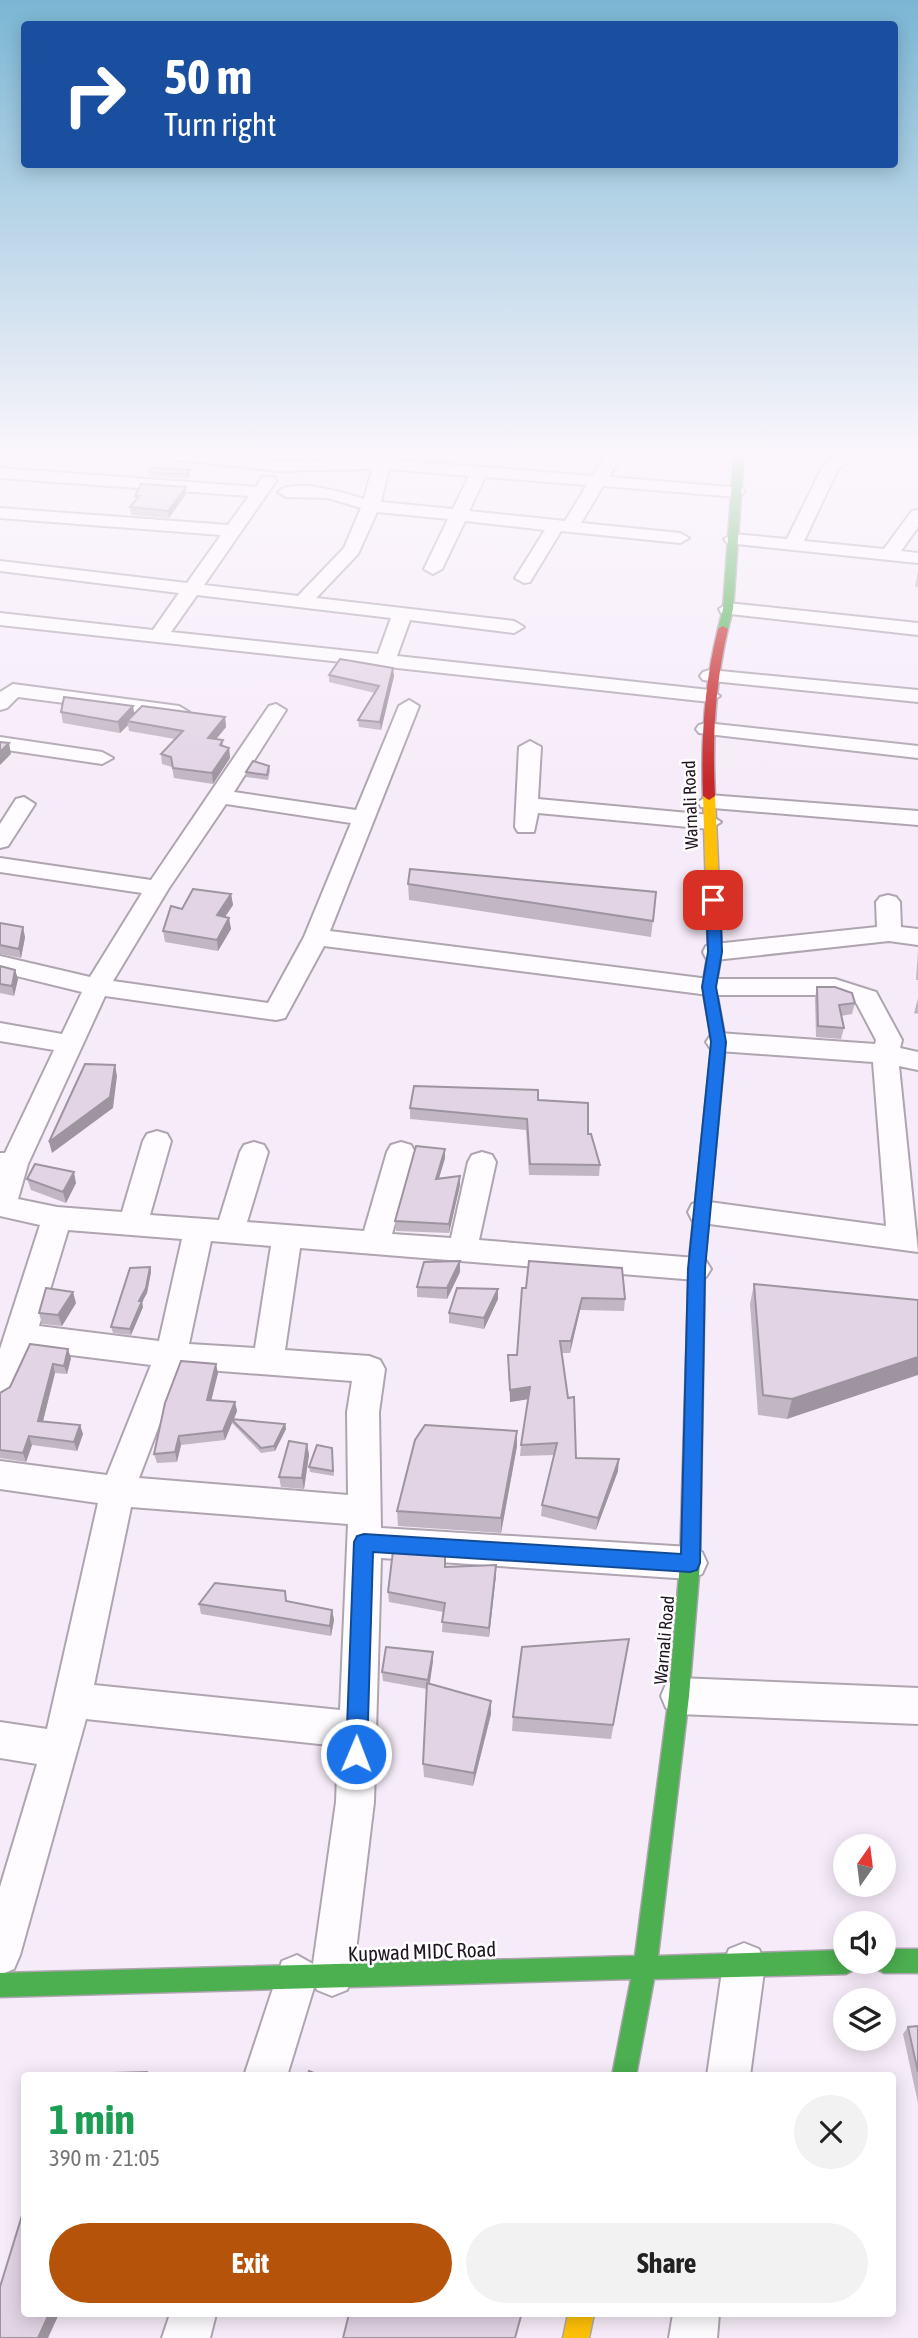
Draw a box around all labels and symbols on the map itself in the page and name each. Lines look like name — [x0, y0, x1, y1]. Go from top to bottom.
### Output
street label: Warnali Road — [678, 760, 702, 850]
pin — [683, 870, 743, 930]
street label: Warnali Road — [650, 1595, 678, 1685]
position arrow — [319, 1717, 393, 1791]
north arrow — [833, 1834, 896, 1897]
street label: Kupwad MIDC Road — [347, 1936, 497, 1966]

